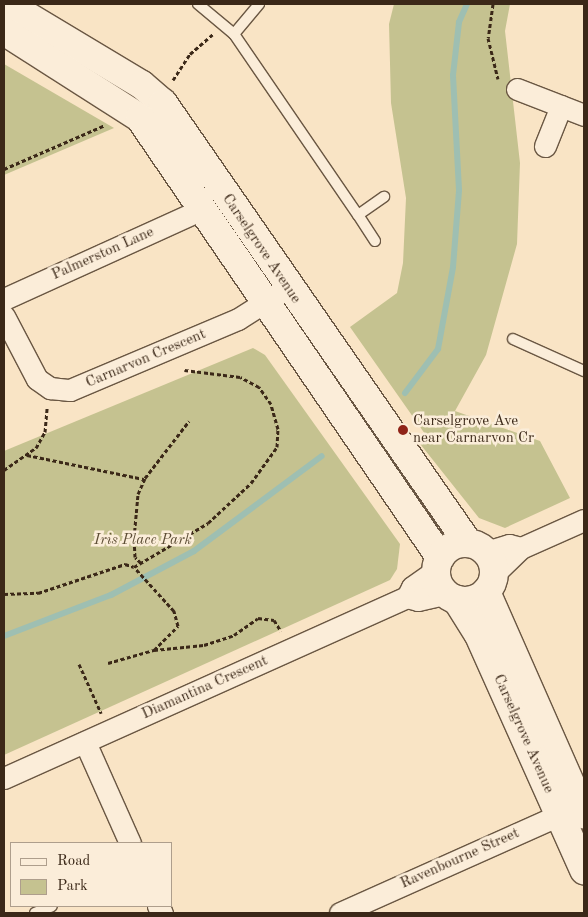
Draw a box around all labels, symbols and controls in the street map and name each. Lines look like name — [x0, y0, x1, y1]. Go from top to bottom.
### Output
street label: Carselgrove Avenue — [218, 191, 304, 307]
street label: Palmerston Lane — [49, 223, 157, 285]
street label: Carnarvon Crescent — [83, 326, 209, 392]
place label: Carselgrove Ave near Carnarvon Cr — [413, 412, 534, 447]
marker: Carselgrove Ave near Carnarvon Cr — [397, 424, 409, 436]
park label: Iris Place Park — [94, 532, 192, 550]
street label: Diamantina Crescent — [139, 652, 271, 724]
street label: Carselgrove Avenue — [489, 672, 557, 796]
street label: Ravenbourne Street — [398, 825, 522, 893]
legend — [10, 842, 172, 907]
text: Road — [57, 854, 90, 869]
text: Park — [57, 879, 88, 894]

